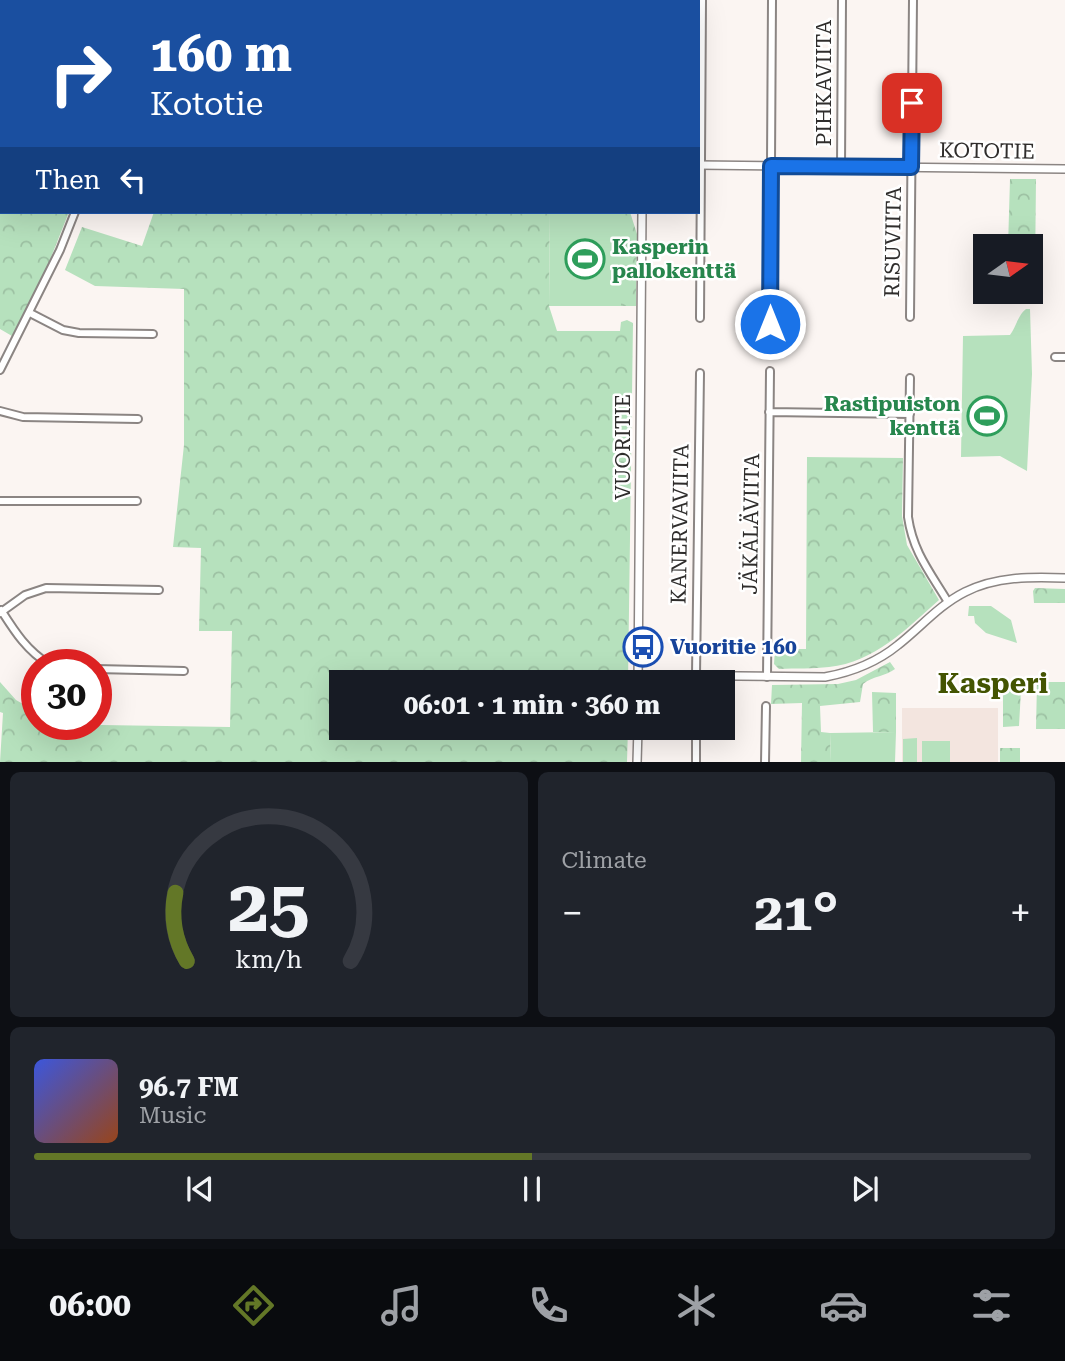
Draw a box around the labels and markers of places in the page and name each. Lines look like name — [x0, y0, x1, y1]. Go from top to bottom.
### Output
pin — [882, 73, 942, 133]
place label: Kasperin pallokenttä — [612, 235, 737, 283]
sports icon: Kasperin pallokenttä — [564, 238, 606, 280]
place label: Rastipuiston kenttä — [824, 392, 961, 440]
sports icon: Rastipuiston kenttä — [966, 395, 1008, 437]
bus stop icon: Vuoritie 160 — [622, 626, 664, 668]
place label: Vuoritie 160 — [670, 635, 797, 659]

